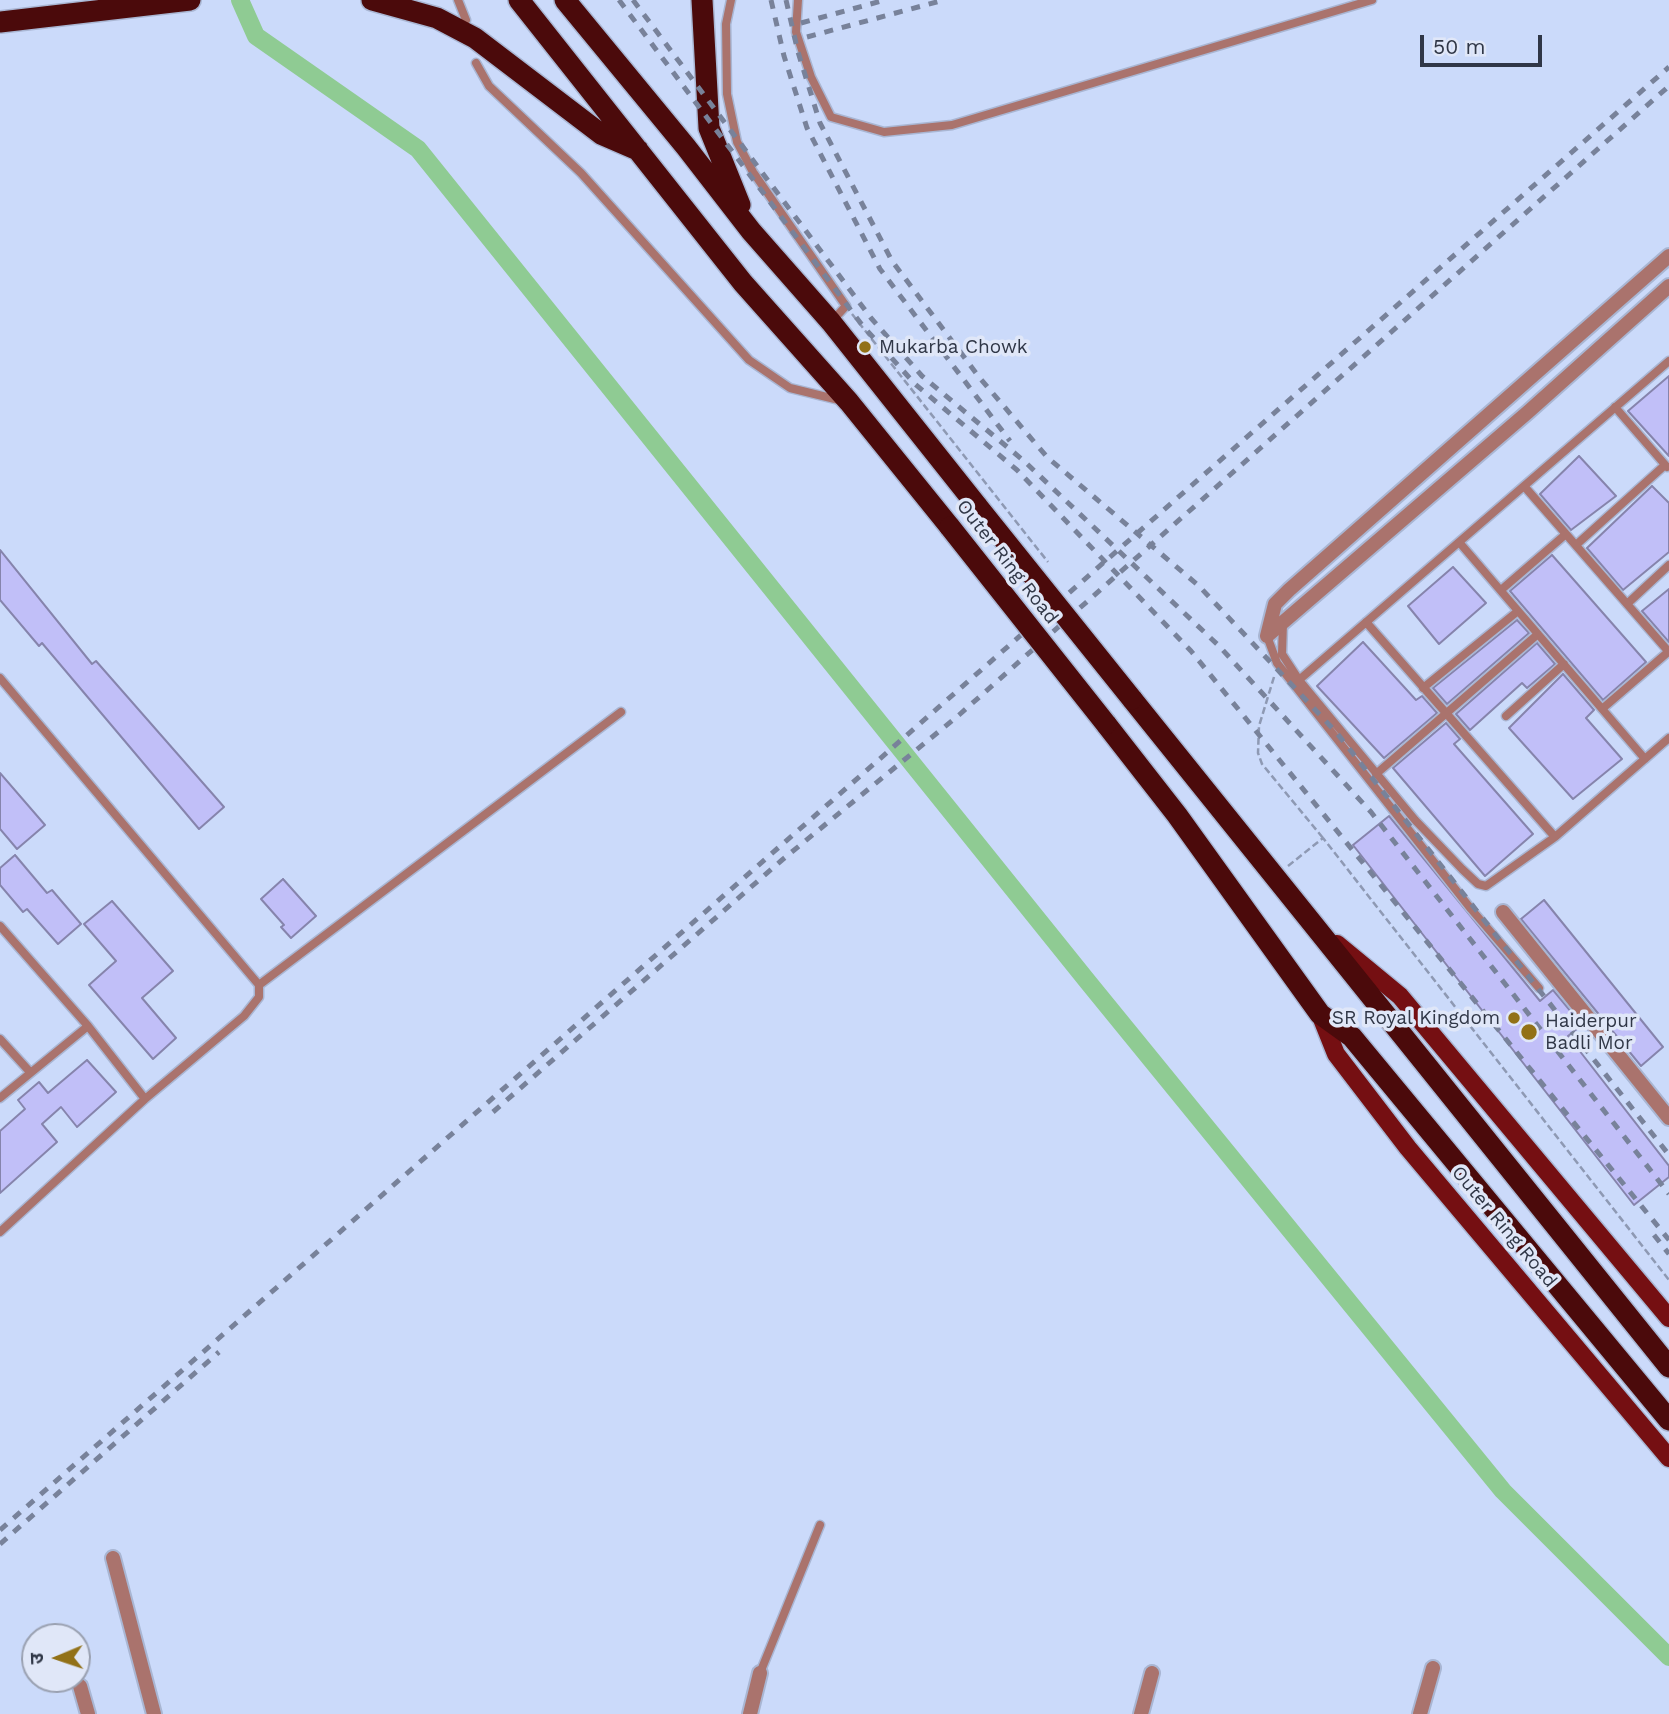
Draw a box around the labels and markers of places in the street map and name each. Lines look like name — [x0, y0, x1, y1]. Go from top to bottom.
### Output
place label: Mukarba Chowk — [879, 336, 1028, 358]
marker: Mukarba Chowk — [857, 339, 873, 355]
place label: SR Royal Kingdom — [1332, 1007, 1500, 1029]
marker: SR Royal Kingdom — [1506, 1010, 1522, 1026]
place label: Haiderpur Badli Mor — [1545, 1010, 1637, 1054]
marker: Haiderpur Badli Mor — [1519, 1022, 1539, 1042]

